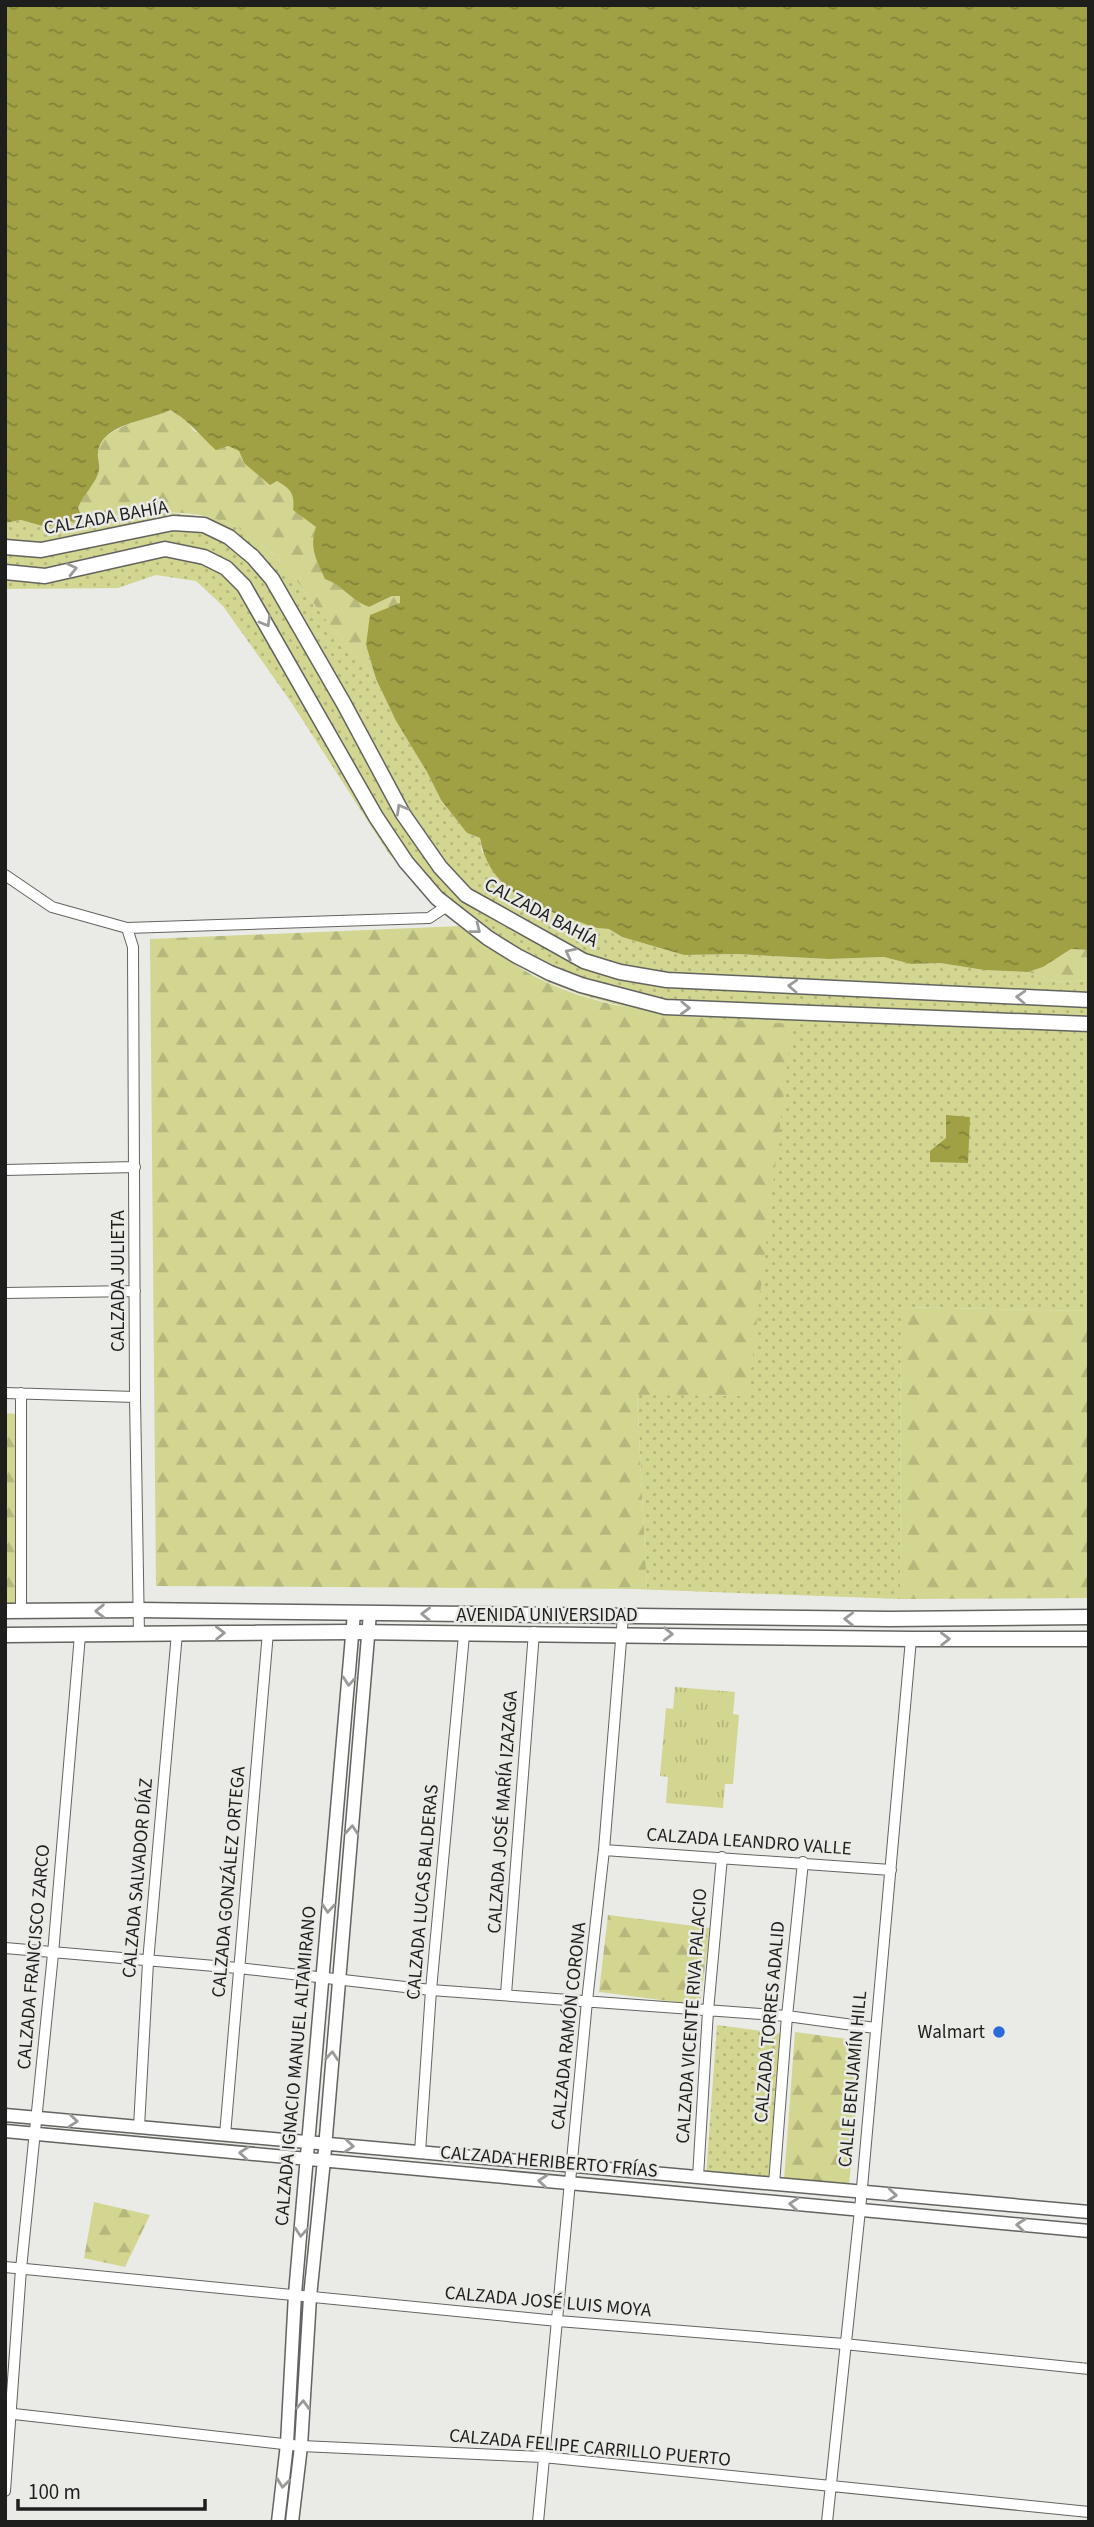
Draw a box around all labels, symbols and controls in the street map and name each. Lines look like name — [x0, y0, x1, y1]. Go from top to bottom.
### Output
street label: CALZADA BAHÍA — [42, 494, 171, 542]
one-way arrow — [66, 563, 78, 578]
one-way arrow — [258, 615, 271, 628]
one-way arrow — [396, 804, 409, 816]
street label: CALZADA BAHÍA — [479, 872, 603, 955]
one-way arrow — [468, 920, 480, 933]
one-way arrow — [565, 948, 577, 962]
one-way arrow — [788, 979, 799, 994]
one-way arrow — [1015, 989, 1026, 1004]
one-way arrow — [680, 1000, 691, 1015]
street label: CALZADA JULIETA — [105, 1209, 132, 1352]
street label: AVENIDA UNIVERSIDAD — [456, 1602, 638, 1629]
one-way arrow — [94, 1603, 105, 1618]
one-way arrow — [420, 1606, 430, 1622]
one-way arrow — [843, 1611, 854, 1627]
one-way arrow — [215, 1625, 226, 1640]
one-way arrow — [663, 1627, 674, 1642]
one-way arrow — [940, 1631, 951, 1646]
one-way arrow — [342, 1676, 357, 1687]
street label: CALZADA JOSÉ MARÍA IZAZAGA — [481, 1689, 525, 1934]
street label: CALZADA GONZÁLEZ ORTEGA — [205, 1765, 253, 1999]
street label: CALZADA SALVADOR DÍAZ — [116, 1777, 160, 1979]
street label: CALZADA LUCAS BALDERAS — [400, 1783, 446, 2001]
street label: CALZADA LEANDRO VALLE — [646, 1821, 852, 1863]
one-way arrow — [344, 1824, 359, 1835]
street label: CALZADA FRANCISCO ZARCO — [11, 1843, 57, 2071]
street label: CALZADA VICENTE RIVA PALACIO — [670, 1887, 714, 2145]
one-way arrow — [321, 1902, 336, 1913]
street label: CALZADA IGNACIO MANUEL ALTAMIRANO — [269, 1905, 323, 2227]
street label: CALZADA RAMÓN CORONA — [545, 1920, 593, 2131]
street label: CALZADA TORRES ADALID — [748, 1920, 792, 2124]
street label: CALLE BENJAMÍN HILL — [832, 1990, 874, 2168]
place label: Walmart — [918, 2019, 986, 2046]
marker: Walmart — [991, 2024, 1007, 2040]
one-way arrow — [324, 2051, 339, 2062]
one-way arrow — [68, 2113, 79, 2128]
one-way arrow — [343, 2138, 354, 2153]
street label: CALZADA HERIBERTO FRÍAS — [439, 2139, 659, 2185]
one-way arrow — [238, 2146, 249, 2161]
one-way arrow — [538, 2173, 549, 2188]
one-way arrow — [887, 2187, 898, 2202]
one-way arrow — [788, 2197, 799, 2212]
one-way arrow — [1015, 2218, 1026, 2233]
one-way arrow — [294, 2227, 309, 2238]
street label: CALZADA JOSÉ LUIS MOYA — [444, 2280, 653, 2325]
one-way arrow — [295, 2399, 310, 2410]
street label: CALZADA FELIPE CARRILLO PUERTO — [448, 2422, 732, 2474]
scale bar — [18, 2468, 205, 2512]
text: 100 m — [28, 2477, 81, 2507]
one-way arrow — [275, 2477, 290, 2489]

